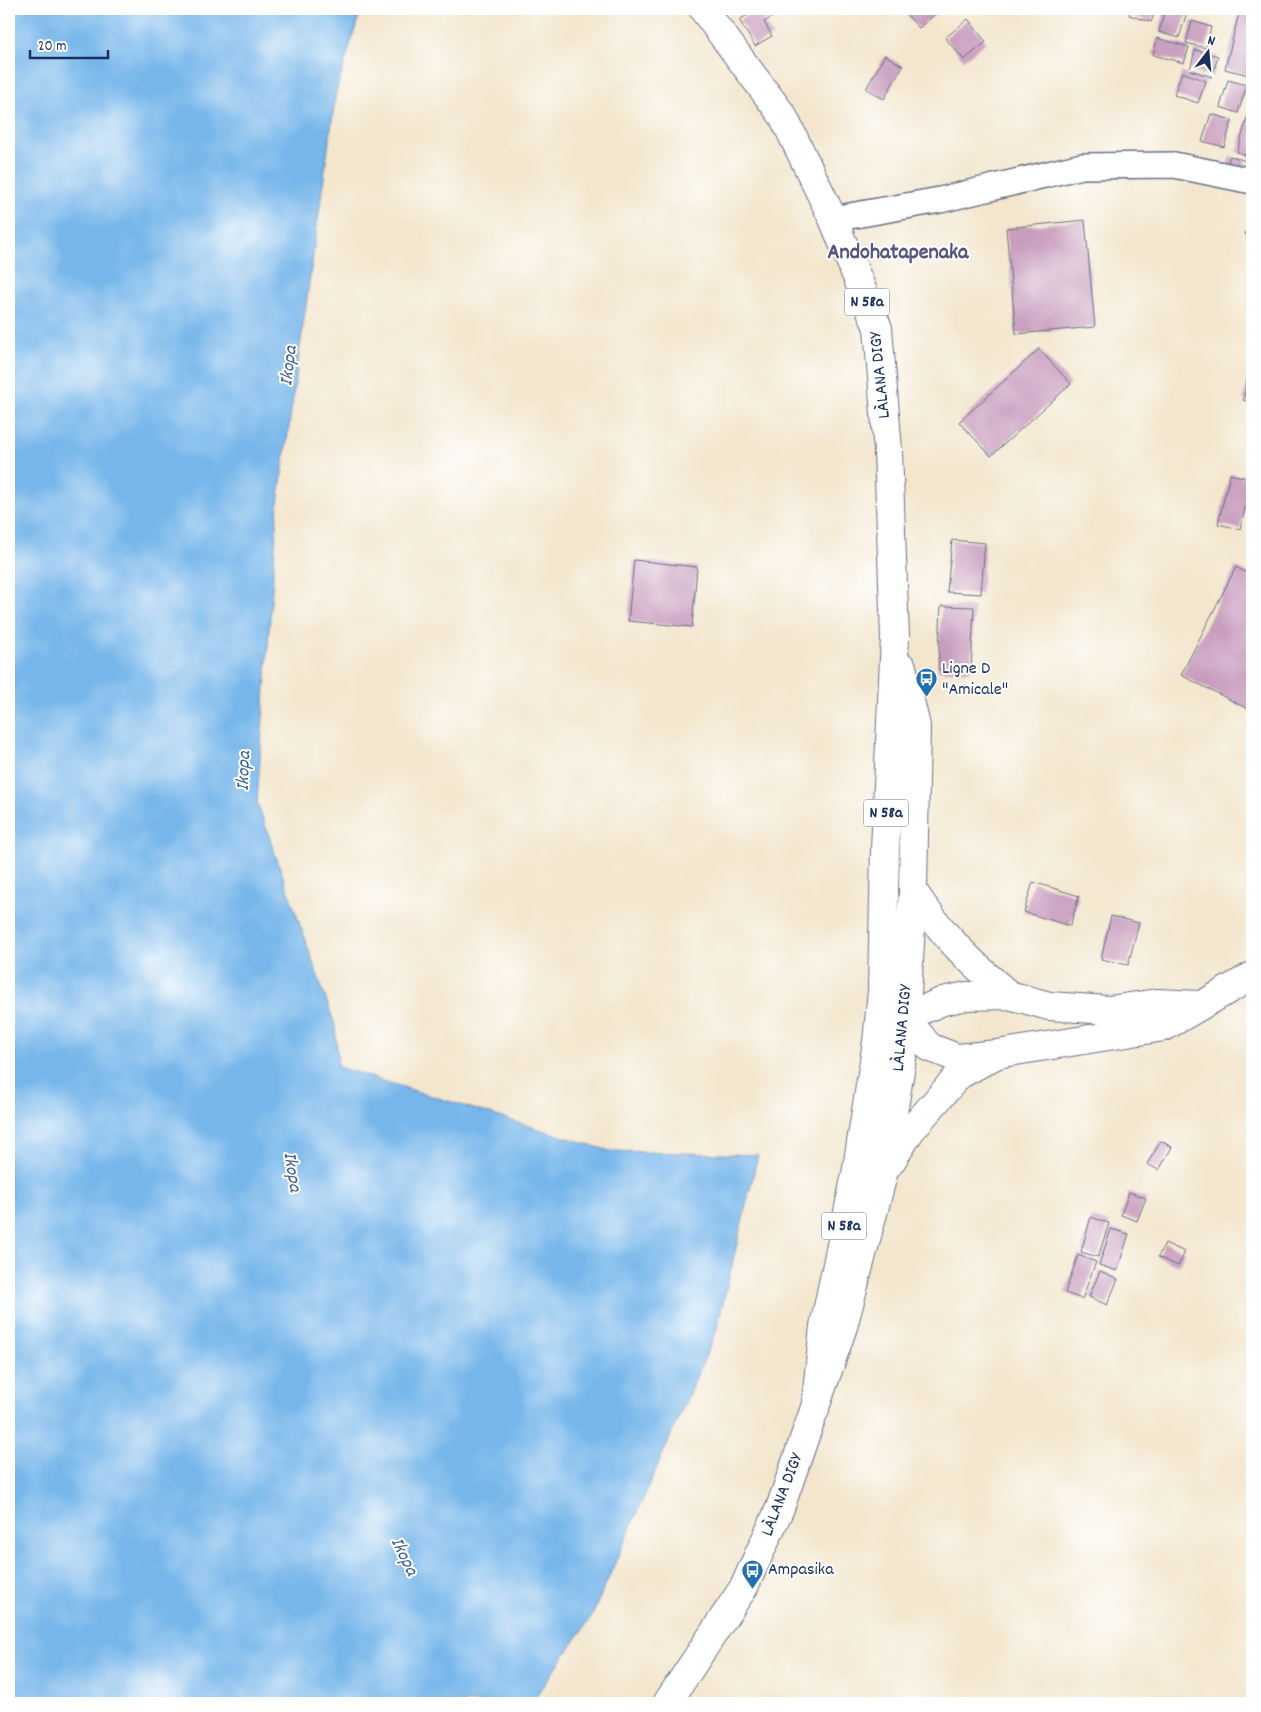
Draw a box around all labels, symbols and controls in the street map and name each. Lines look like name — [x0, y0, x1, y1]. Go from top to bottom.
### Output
scale bar — [30, 28, 108, 60]
north arrow — [1184, 28, 1234, 78]
text: N — [1205, 31, 1217, 52]
text: 20 m — [38, 36, 66, 58]
district label: Andohatapenaka — [828, 238, 969, 269]
road number: N 58a — [844, 288, 890, 316]
street label: LÀLANA DIGY — [864, 329, 898, 420]
water label: Ikopa — [274, 344, 306, 387]
place label: Ligne D "Amicale" — [942, 657, 1008, 703]
bus stop icon: Ligne D "Amicale" — [914, 667, 938, 698]
water label: Ikopa — [231, 750, 259, 791]
road number: N 58a — [864, 800, 908, 826]
street label: LÀLANA DIGY — [887, 982, 919, 1073]
water label: Ikopa — [275, 1150, 308, 1195]
road number: N 58a — [822, 1212, 866, 1240]
street label: LÀLANA DIGY — [756, 1448, 811, 1540]
water label: Ikopa — [382, 1533, 424, 1582]
bus stop icon: Ampasika — [740, 1558, 764, 1589]
place label: Ampasika — [768, 1558, 834, 1583]

